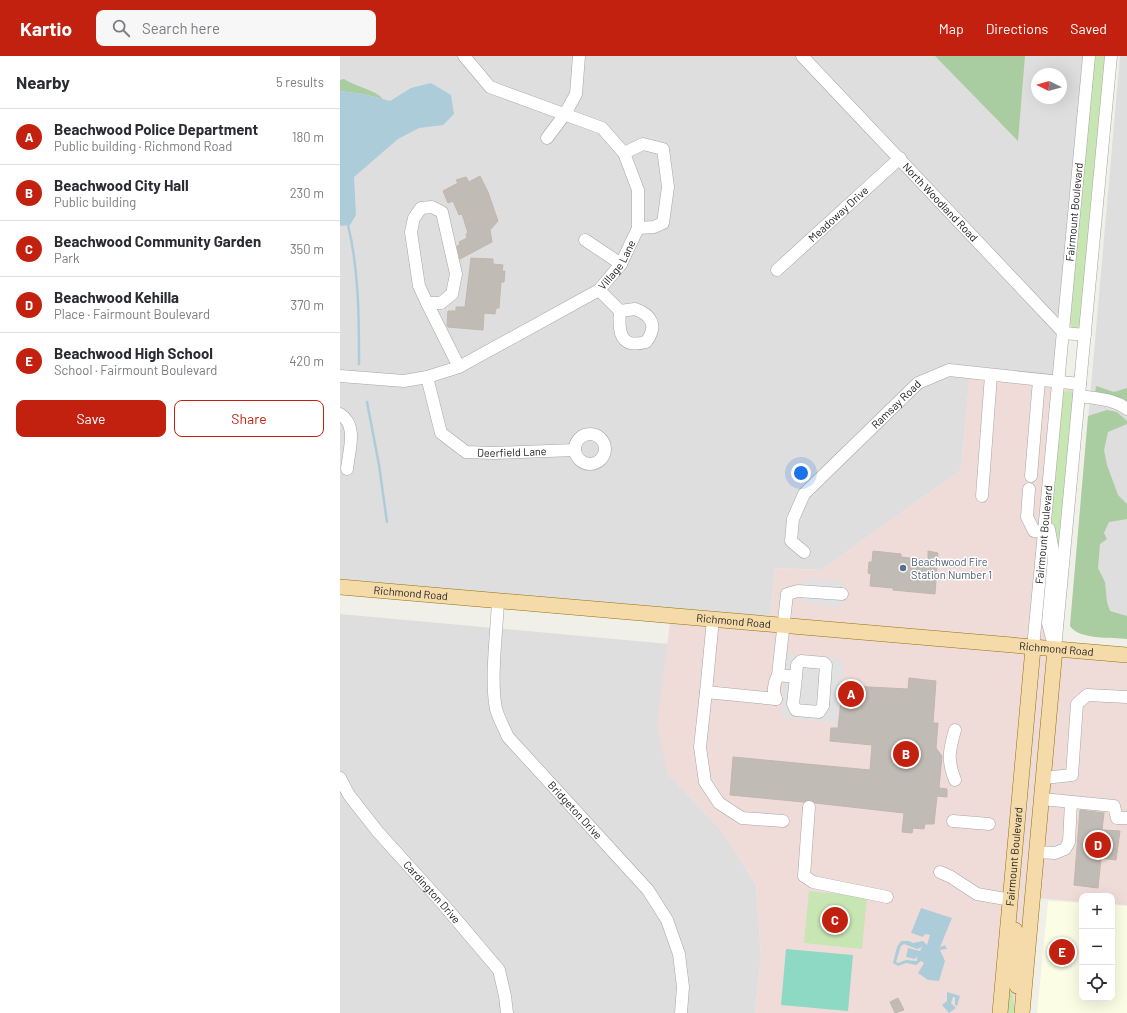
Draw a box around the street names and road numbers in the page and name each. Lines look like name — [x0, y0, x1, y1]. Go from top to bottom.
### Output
street label: North Woodland Road — [900, 160, 981, 244]
street label: Fairmount Boulevard — [1063, 162, 1085, 262]
street label: Meadoway Drive — [805, 183, 871, 244]
street label: Village Lane — [595, 237, 638, 292]
street label: Ramsay Road — [868, 377, 923, 431]
street label: Deerfield Lane — [477, 444, 547, 459]
street label: Fairmount Boulevard — [1032, 484, 1054, 584]
street label: Richmond Road — [373, 583, 449, 602]
street label: Richmond Road — [696, 611, 771, 630]
street label: Richmond Road — [1019, 639, 1094, 658]
street label: Bridgeton Drive — [546, 778, 605, 842]
street label: Fairmount Boulevard — [1003, 807, 1025, 907]
street label: Cardington Drive — [401, 858, 464, 926]

